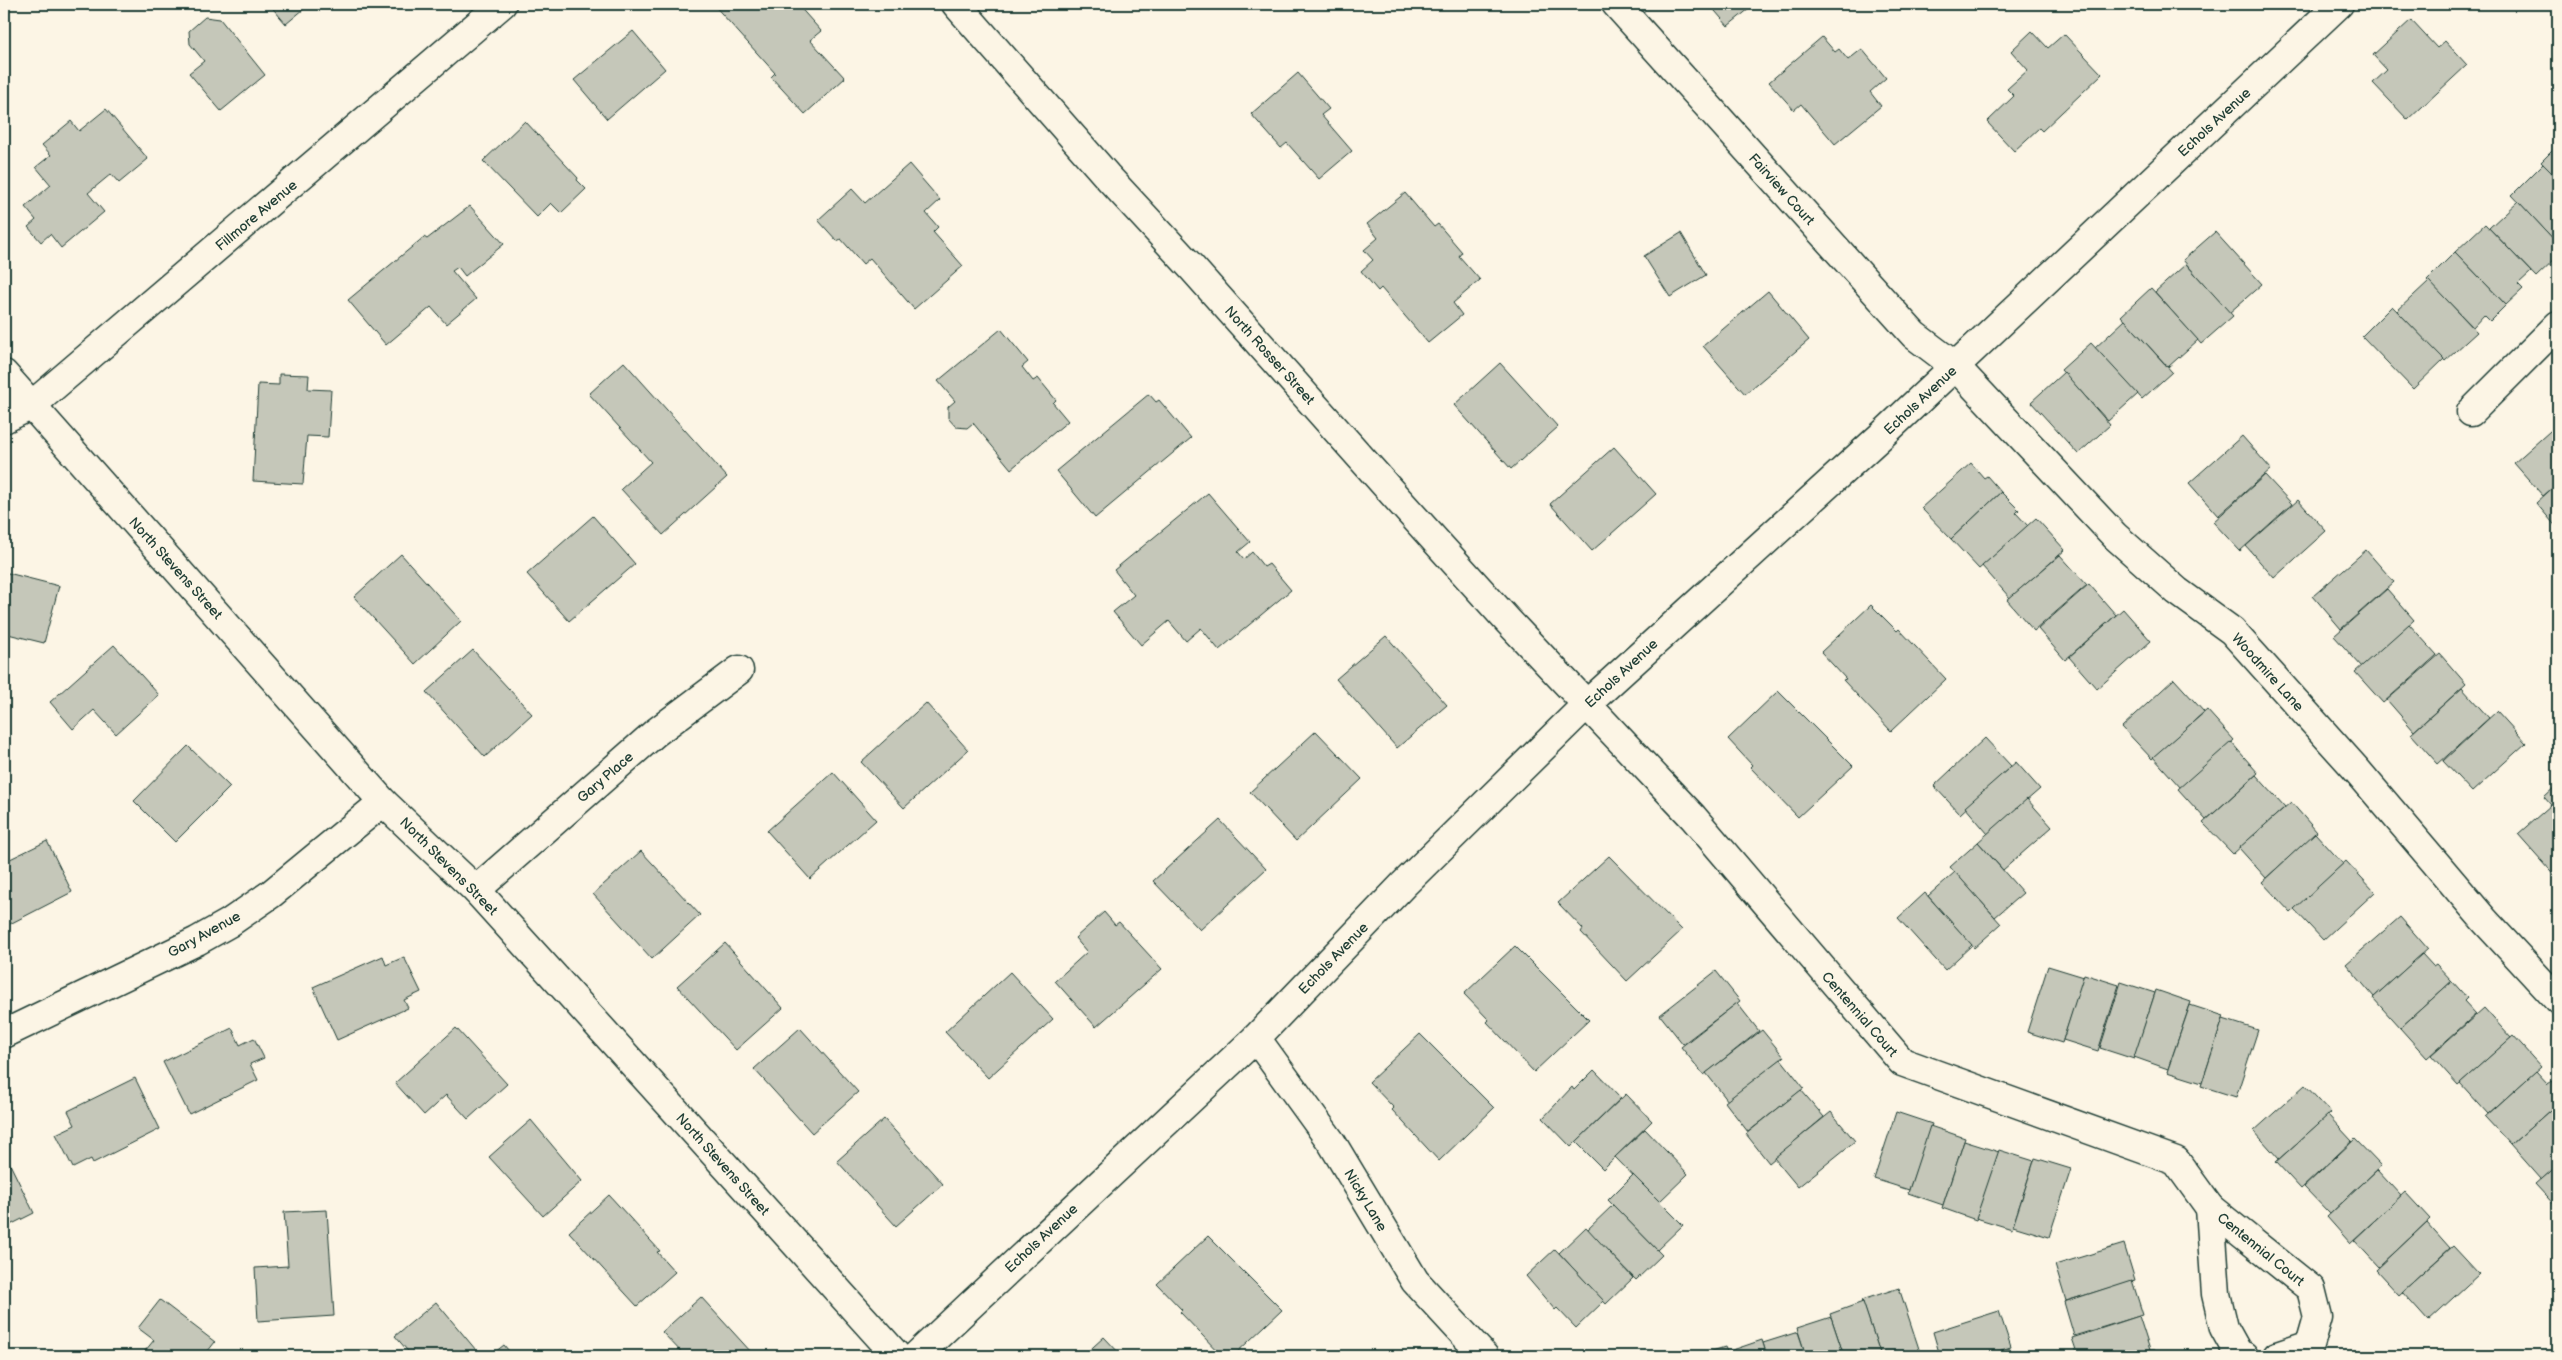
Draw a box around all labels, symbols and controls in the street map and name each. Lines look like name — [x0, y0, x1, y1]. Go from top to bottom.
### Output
street label: Echols Avenue — [2174, 84, 2254, 160]
street label: Fairview Court — [1745, 150, 1819, 229]
street label: Fillmore Avenue — [212, 176, 301, 254]
street label: North Rosser Street — [1221, 303, 1319, 409]
street label: Echols Avenue — [1880, 362, 1960, 438]
street label: North Stevens Street — [125, 514, 226, 623]
street label: Woodmire Lane — [2228, 630, 2307, 715]
street label: Echols Avenue — [1581, 635, 1661, 711]
street label: Gary Place — [574, 748, 637, 806]
street label: North Stevens Street — [396, 814, 502, 919]
street label: Gary Avenue — [165, 908, 244, 961]
street label: Echols Avenue — [1295, 919, 1372, 998]
street label: Centennial Court — [1818, 968, 1902, 1061]
street label: North Stevens Street — [672, 1110, 773, 1219]
street label: Nicky Lane — [1340, 1166, 1391, 1234]
street label: Echols Avenue — [1001, 1200, 1081, 1276]
street label: Centennial Court — [2214, 1209, 2308, 1290]

